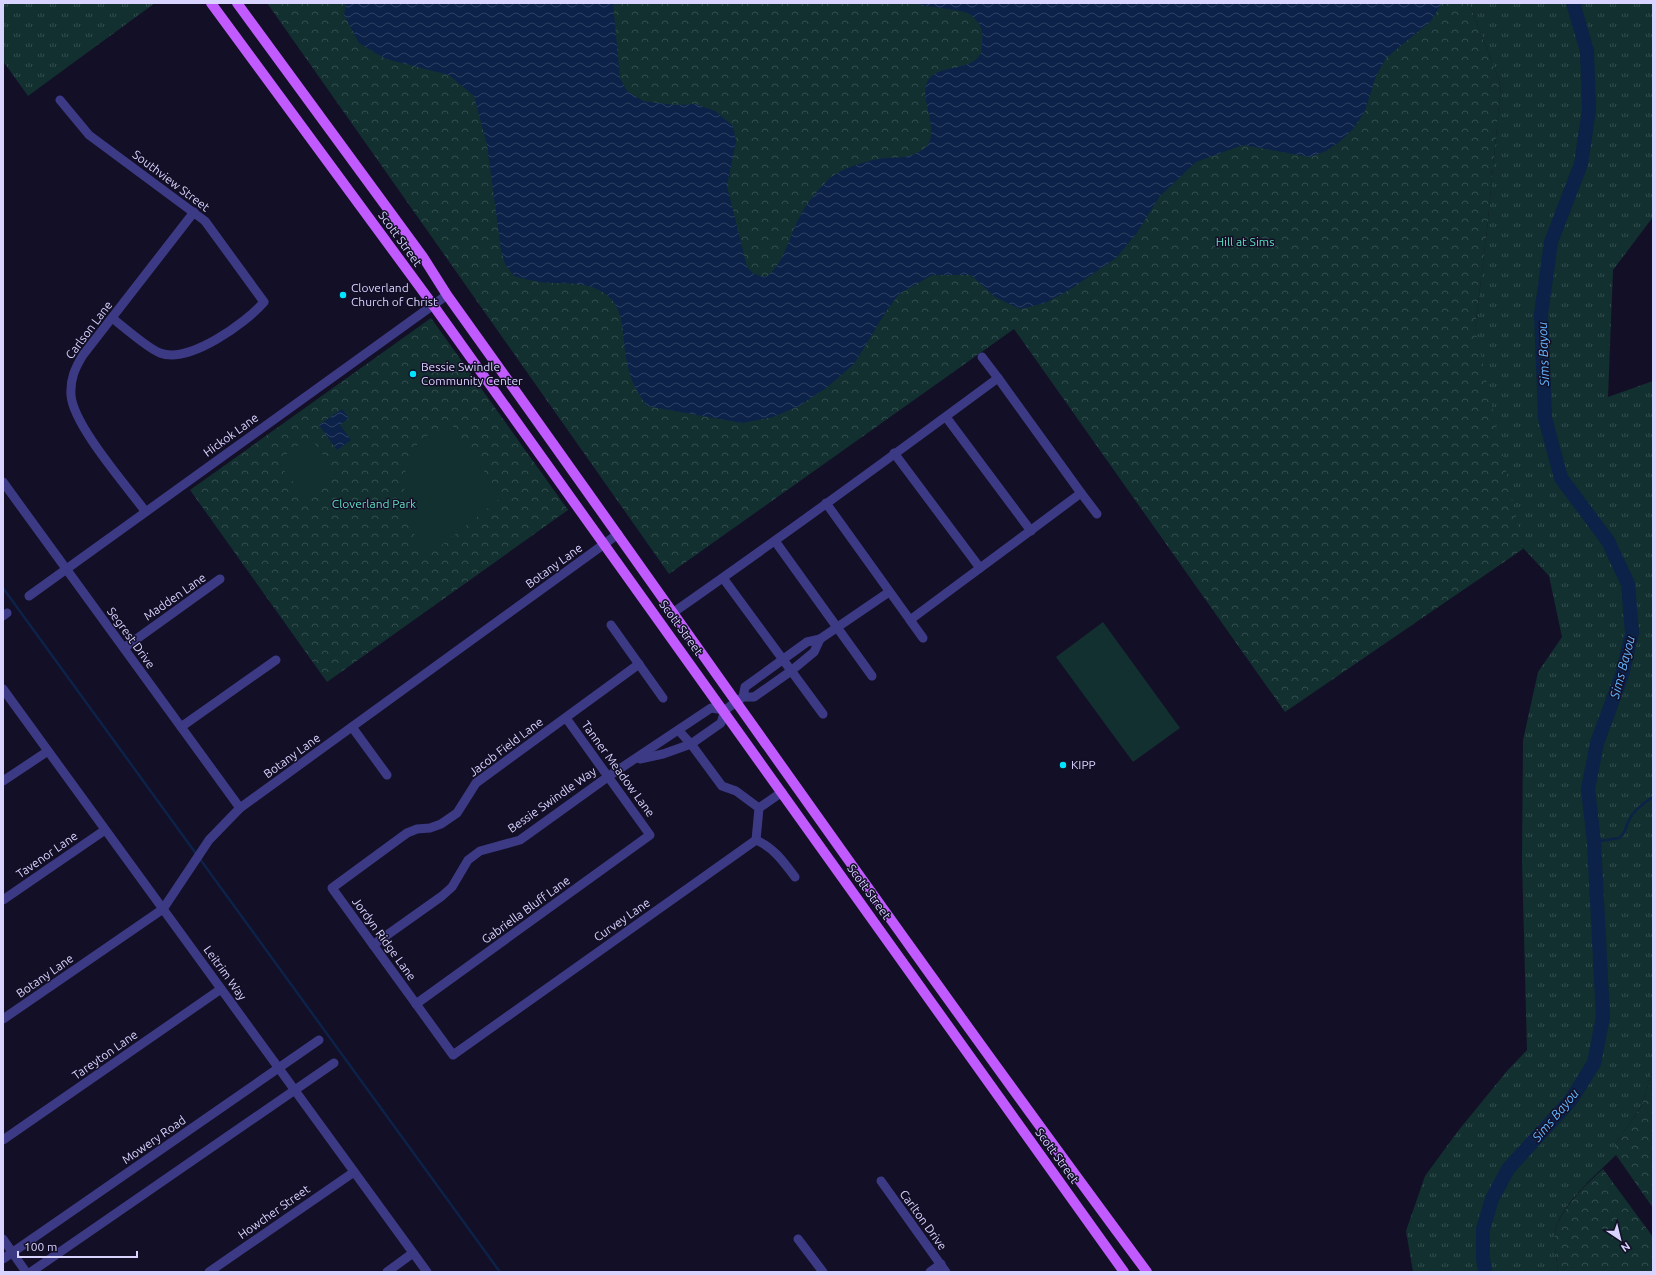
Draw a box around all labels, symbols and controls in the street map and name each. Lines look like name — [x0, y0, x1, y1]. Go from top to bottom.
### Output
street label: Southview Street — [130, 148, 212, 214]
street label: Scott Street — [376, 209, 425, 269]
park label: Hill at Sims — [1216, 235, 1274, 248]
place label: Cloverland Church of Christ — [351, 281, 438, 308]
marker: Cloverland Church of Christ — [338, 290, 348, 300]
street label: Carlson Lane — [63, 298, 115, 361]
water label: Sims Bayou — [1535, 322, 1551, 387]
place label: Bessie Swindle Community Center — [421, 360, 523, 387]
marker: Bessie Swindle Community Center — [408, 369, 418, 379]
street label: Hickok Lane — [201, 410, 261, 459]
park label: Cloverland Park — [332, 497, 416, 510]
street label: Botany Lane — [523, 541, 584, 590]
street label: Madden Lane — [141, 570, 208, 623]
street label: Scott Street — [657, 598, 706, 658]
street label: Segrest Drive — [105, 605, 158, 671]
water label: Sims Bayou — [1607, 634, 1637, 701]
street label: Jacob Field Lane — [466, 715, 545, 779]
street label: Tanner Meadow Lane — [579, 718, 657, 819]
street label: Botany Lane — [261, 731, 322, 780]
place label: KIPP — [1071, 758, 1096, 771]
marker: KIPP — [1058, 760, 1068, 770]
street label: Bessie Swindle Way — [505, 764, 598, 835]
street label: Tavenor Lane — [14, 829, 80, 880]
street label: Scott Street — [845, 862, 894, 922]
street label: Gabriella Bluff Lane — [479, 873, 572, 946]
street label: Jordyn Ridge Lane — [350, 895, 419, 983]
street label: Curvey Lane — [591, 895, 652, 944]
street label: Leitrim Way — [201, 943, 250, 1002]
street label: Botany Lane — [14, 951, 76, 1000]
street label: Tareyton Lane — [70, 1027, 140, 1082]
water label: Sims Bayou — [1528, 1086, 1581, 1145]
street label: Mowery Road — [120, 1113, 188, 1166]
street label: Scott Street — [1033, 1126, 1082, 1186]
street label: Howcher Street — [235, 1182, 312, 1241]
street label: Carlton Drive — [897, 1187, 950, 1252]
north arrow — [1600, 1219, 1640, 1259]
scale bar — [18, 1233, 137, 1259]
text: 100 m — [24, 1240, 57, 1253]
text: N — [1619, 1240, 1633, 1254]

